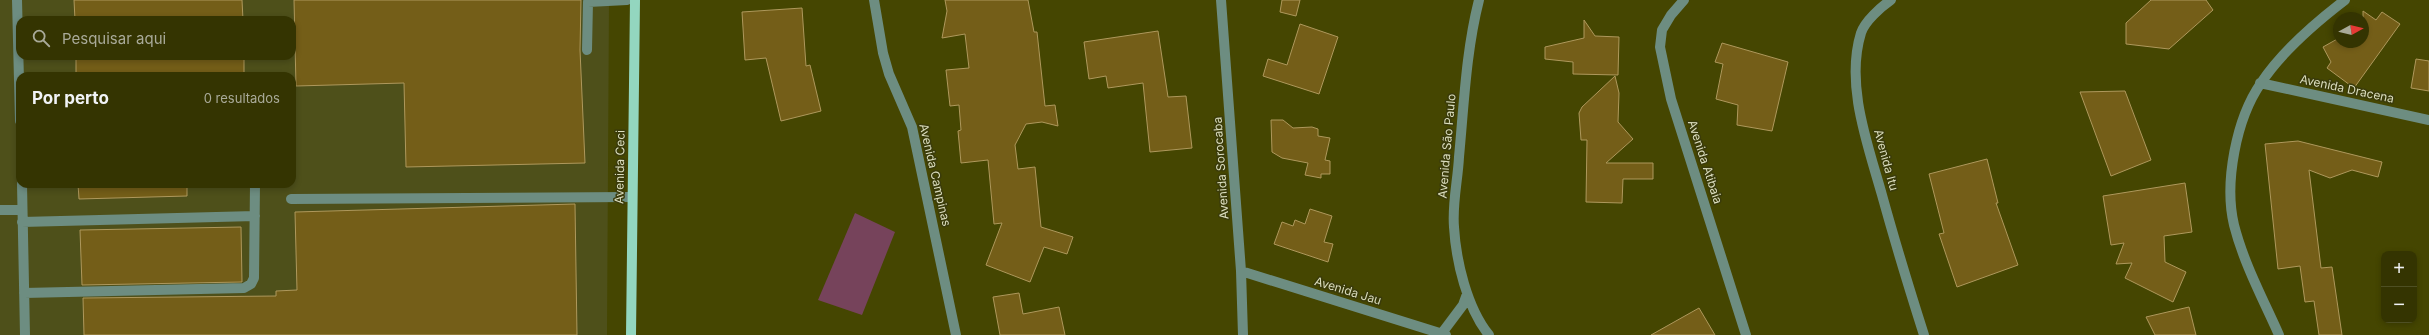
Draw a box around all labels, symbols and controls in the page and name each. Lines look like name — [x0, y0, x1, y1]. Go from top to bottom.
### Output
north arrow — [2333, 12, 2369, 48]
search box — [16, 16, 296, 60]
icon: search — [30, 27, 52, 49]
text: Pesquisar aqui — [62, 29, 166, 48]
street label: Avenida Dracena — [2299, 71, 2396, 106]
text: Por perto — [32, 88, 109, 108]
text: 0 resultados — [204, 90, 280, 106]
street label: Avenida São Paulo — [1434, 93, 1459, 199]
street label: Avenida Sorocaba — [1209, 116, 1232, 220]
street label: Avenida Atibaia — [1685, 118, 1726, 206]
street label: Avenida Campinas — [916, 122, 955, 228]
street label: Avenida Itu — [1871, 128, 1902, 192]
street label: Avenida Ceci — [611, 130, 628, 204]
map controls — [2381, 251, 2417, 323]
button: + — [2381, 251, 2417, 287]
street label: Avenida Jau — [1313, 273, 1383, 308]
button: − — [2381, 287, 2417, 323]

